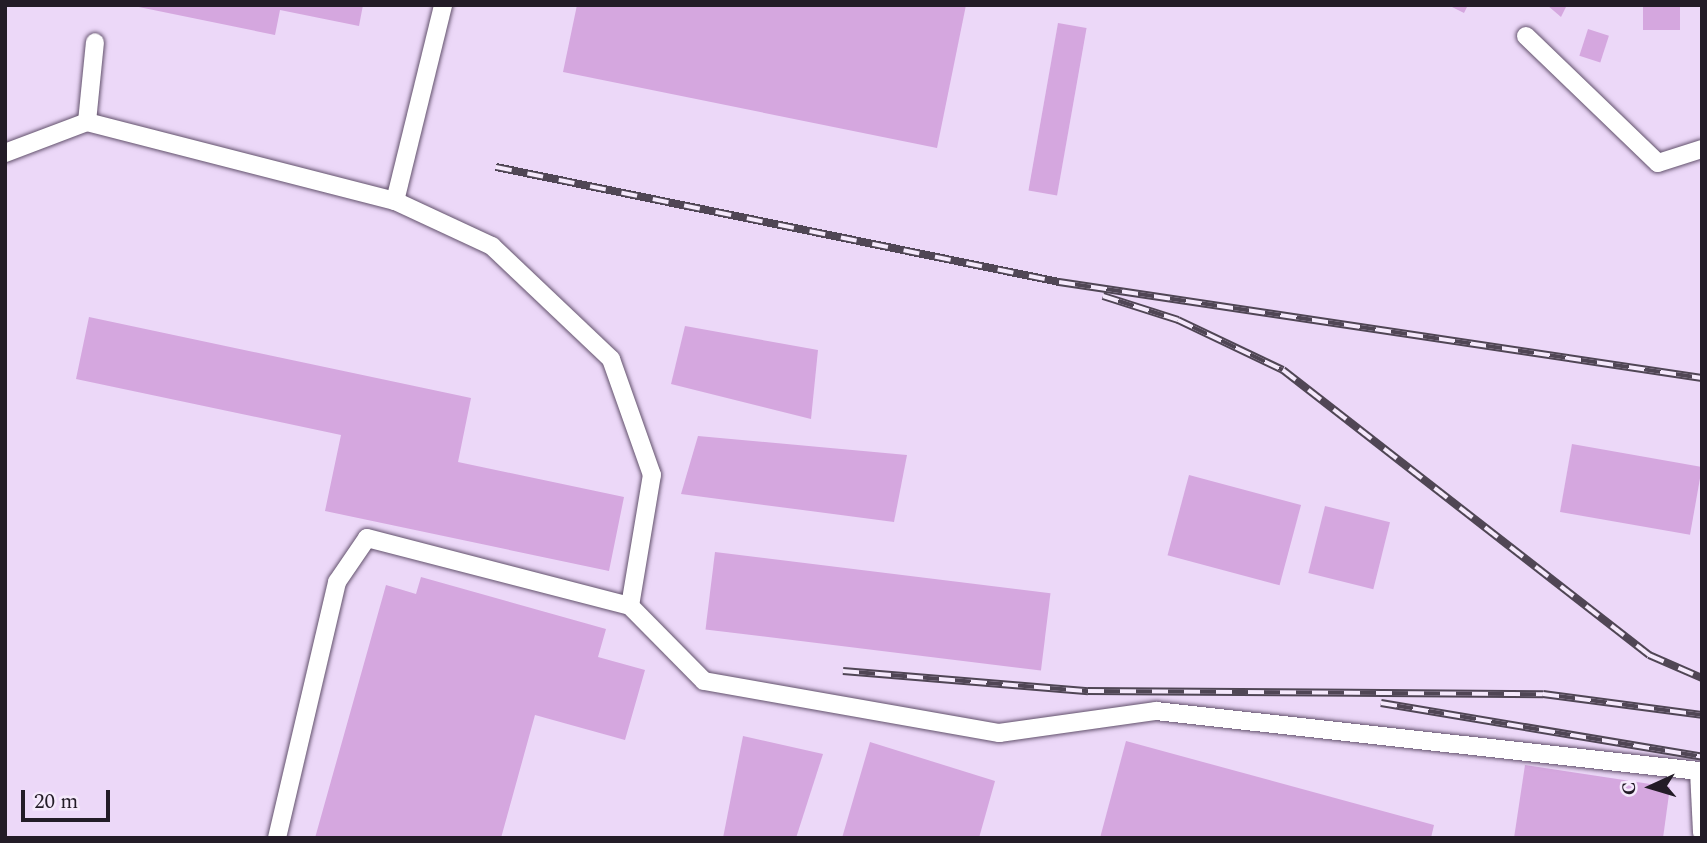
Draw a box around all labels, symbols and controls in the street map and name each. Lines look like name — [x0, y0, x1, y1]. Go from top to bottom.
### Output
north arrow — [1616, 752, 1686, 822]
scale bar — [24, 776, 114, 820]
text: С — [1615, 781, 1644, 796]
text: 20 m — [34, 786, 78, 818]

